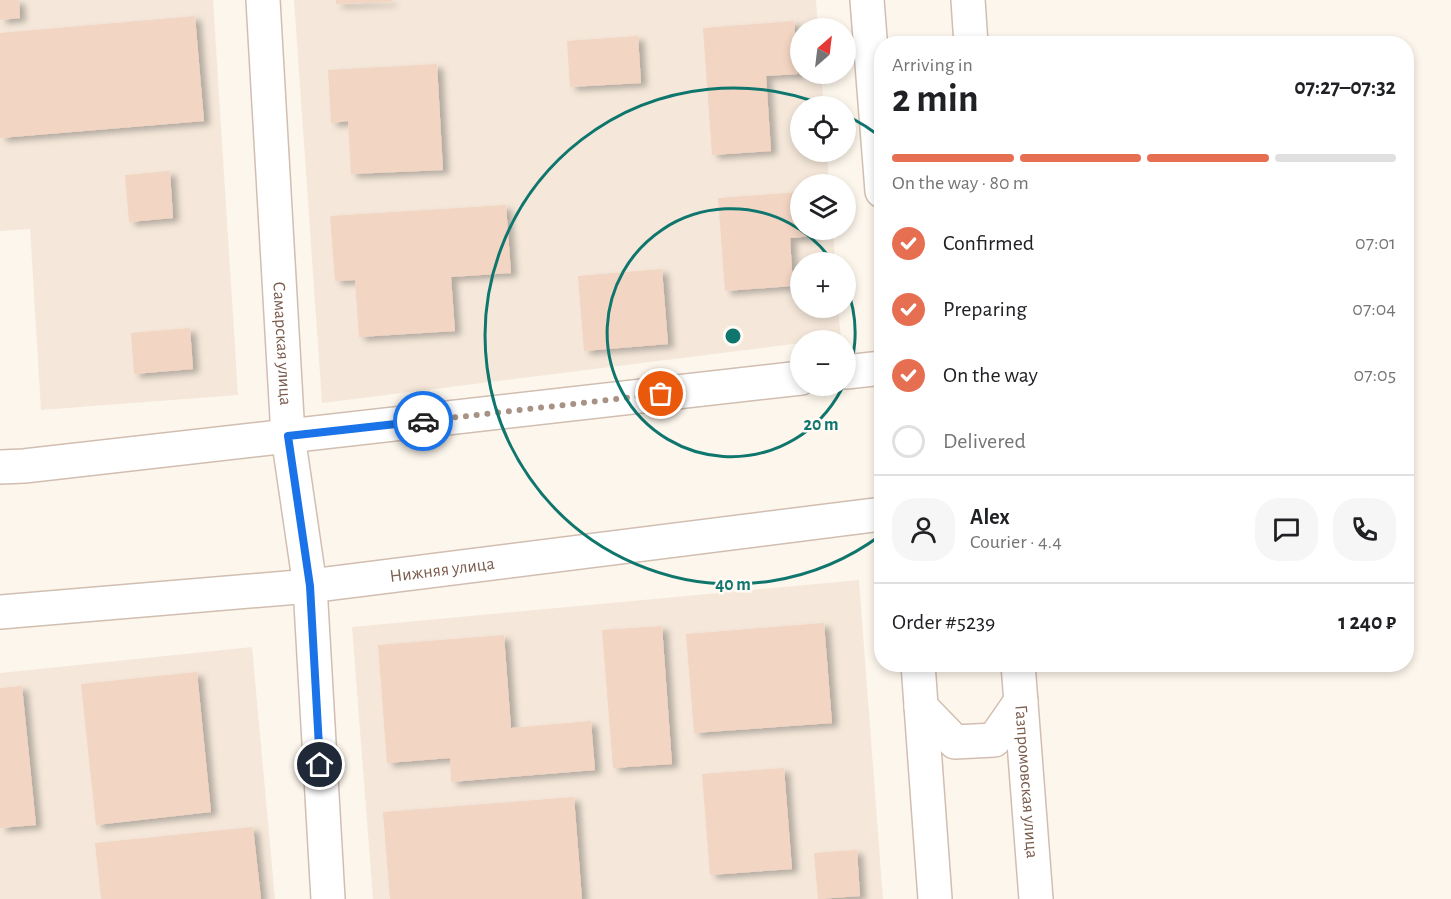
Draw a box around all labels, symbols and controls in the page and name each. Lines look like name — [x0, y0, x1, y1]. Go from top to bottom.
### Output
north arrow — [790, 18, 856, 84]
map controls — [790, 18, 856, 396]
text: Arriving in — [892, 55, 973, 75]
text: 07:27–07:32 — [1294, 76, 1396, 98]
text: 2 min — [892, 80, 979, 119]
button: locate — [790, 96, 856, 162]
text: On the way · 80 m — [892, 173, 1029, 193]
button: layers — [790, 174, 856, 240]
icon: check — [892, 227, 925, 260]
text: Confirmed — [943, 232, 1034, 254]
text: 07:01 — [1355, 233, 1396, 253]
button: + — [790, 252, 856, 318]
street label: Самарская улица — [269, 281, 294, 406]
icon: check — [892, 293, 925, 326]
text: Preparing — [943, 298, 1027, 320]
text: 07:04 — [1352, 299, 1396, 319]
centre of rings — [723, 326, 743, 346]
button: − — [790, 330, 856, 396]
icon: check — [892, 359, 925, 392]
text: On the way — [943, 364, 1038, 386]
text: 07:05 — [1354, 365, 1396, 385]
pin — [635, 368, 686, 419]
icon: bag — [644, 377, 677, 410]
courier — [393, 391, 453, 451]
icon: car — [407, 405, 440, 438]
text: 20 m — [803, 416, 839, 434]
text: Delivered — [943, 430, 1026, 452]
button: person — [892, 498, 955, 561]
button: chat — [1255, 498, 1318, 561]
button: phone — [1333, 498, 1396, 561]
text: Alex — [970, 506, 1010, 528]
text: Courier · 4.4 — [970, 532, 1062, 552]
street label: Нижняя улица — [388, 555, 496, 586]
text: 40 m — [715, 576, 751, 594]
text: Order #5239 — [892, 611, 995, 633]
text: 1 240 ₽ — [1338, 611, 1396, 633]
street label: Газпромовская улица — [1011, 704, 1041, 859]
pin — [294, 739, 345, 790]
icon: home — [303, 748, 336, 781]

